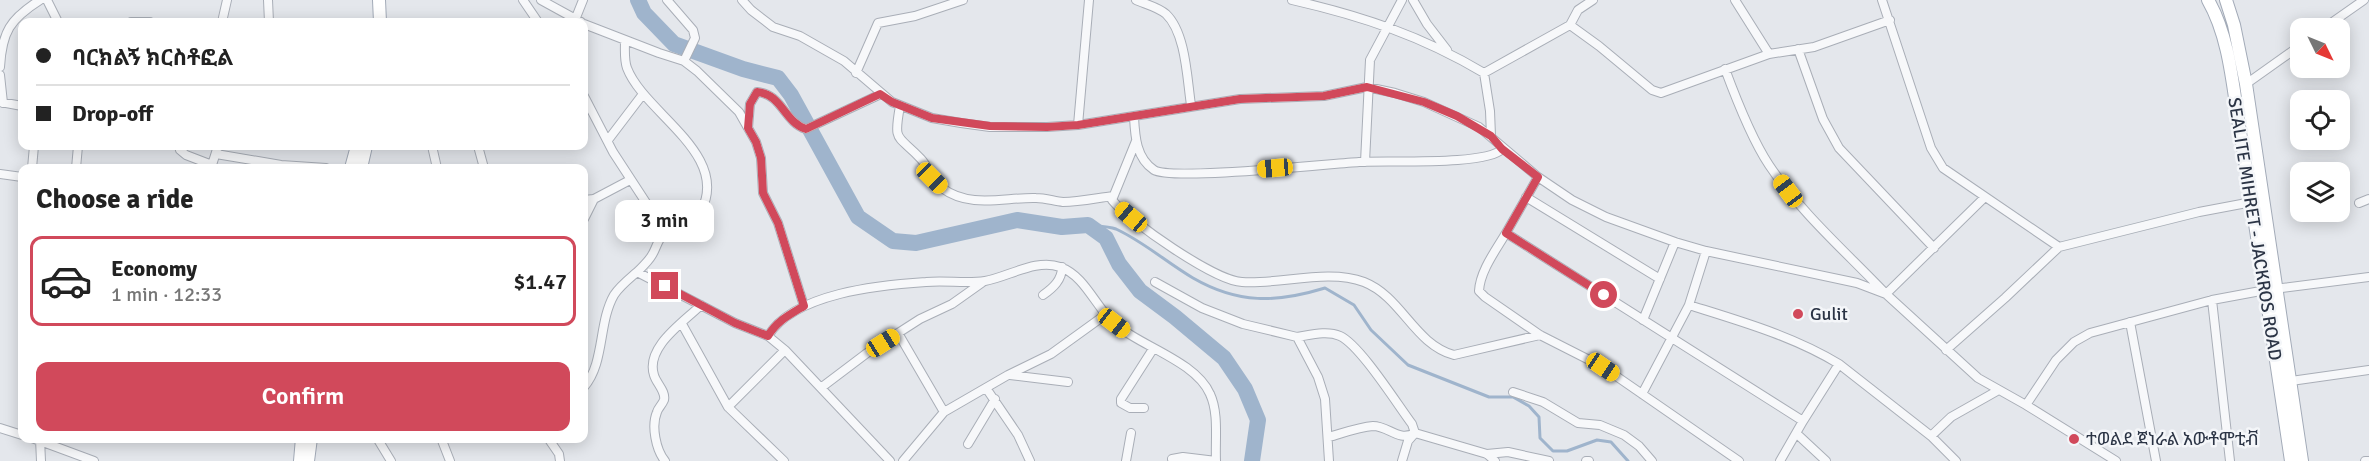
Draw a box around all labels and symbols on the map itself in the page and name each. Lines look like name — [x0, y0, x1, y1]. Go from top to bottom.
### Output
north arrow — [2290, 18, 2350, 78]
street label: SEALITE MIHRET - JACKROS ROAD — [2223, 96, 2287, 362]
car — [1256, 157, 1294, 179]
car — [913, 159, 951, 197]
car — [1770, 171, 1806, 211]
callout: 3 min — [616, 199, 714, 241]
car — [1111, 199, 1151, 235]
route end — [651, 272, 678, 299]
route start — [1590, 281, 1617, 308]
place label: Gulit — [1810, 303, 1848, 325]
car — [1094, 305, 1134, 341]
marker: Gulit — [1791, 307, 1805, 321]
car — [863, 326, 903, 360]
car — [1583, 349, 1623, 385]
place label: ተወልደ ጀነራል አውቶሞቲቭ — [2086, 428, 2259, 450]
marker: ተወልደ ጀነራል አውቶሞቲቭ — [2067, 432, 2081, 446]

